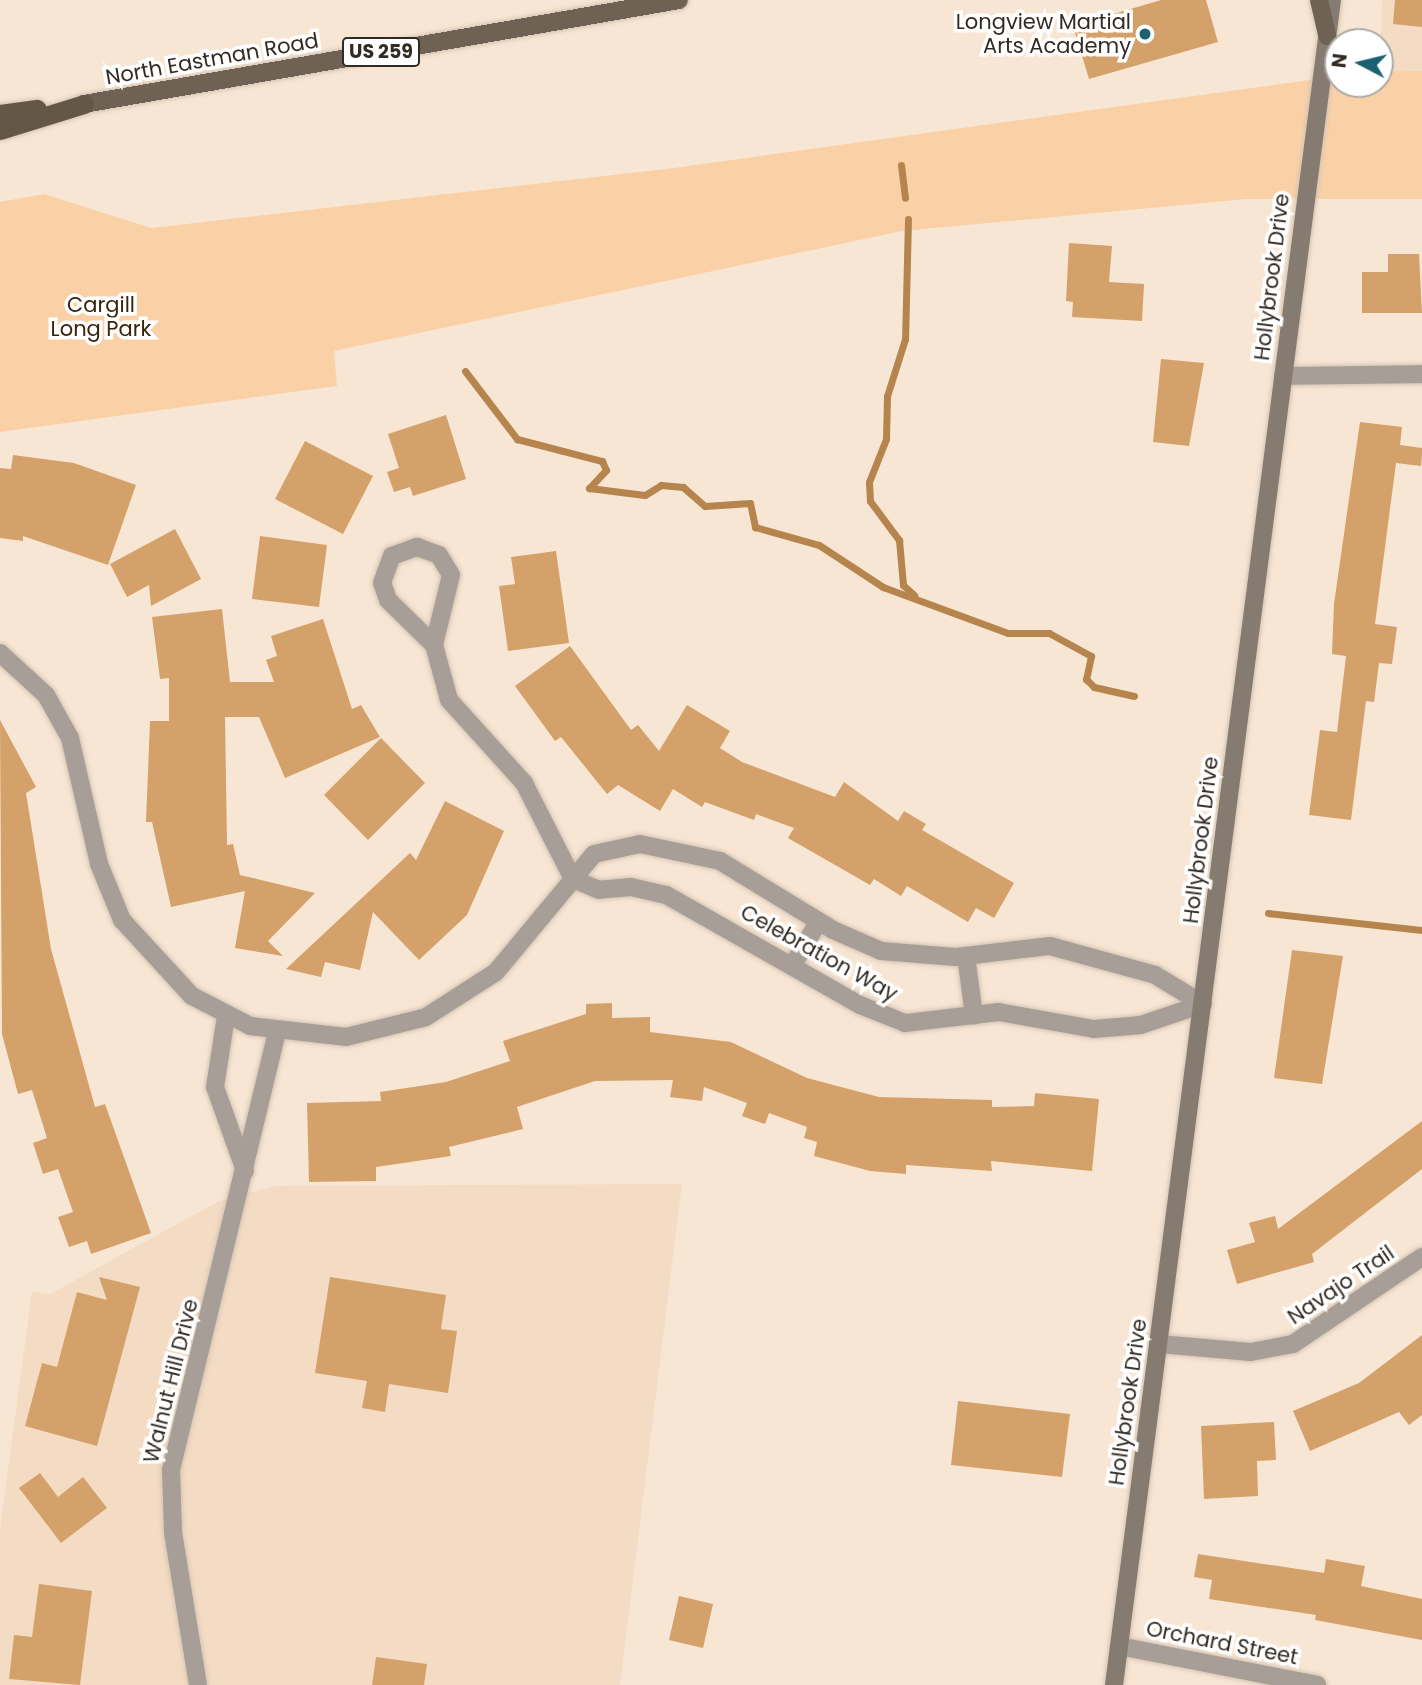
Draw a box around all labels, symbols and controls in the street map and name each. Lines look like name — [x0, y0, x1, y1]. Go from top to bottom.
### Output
place label: Longview Martial Arts Academy — [956, 9, 1131, 59]
marker: Longview Martial Arts Academy — [1137, 26, 1153, 42]
street label: North Eastman Road — [104, 28, 320, 90]
north arrow — [1324, 28, 1394, 98]
road number: US 259 — [341, 36, 421, 68]
text: N — [1325, 52, 1354, 69]
street label: Hollybrook Drive — [1249, 192, 1295, 362]
park label: Cargill Long Park — [51, 292, 151, 342]
street label: Hollybrook Drive — [1178, 755, 1224, 925]
street label: Celebration Way — [736, 899, 902, 1007]
street label: Navajo Trail — [1283, 1240, 1399, 1330]
street label: Walnut Hill Drive — [138, 1296, 204, 1466]
street label: Hollybrook Drive — [1104, 1317, 1152, 1487]
street label: Orchard Street — [1144, 1616, 1300, 1670]

